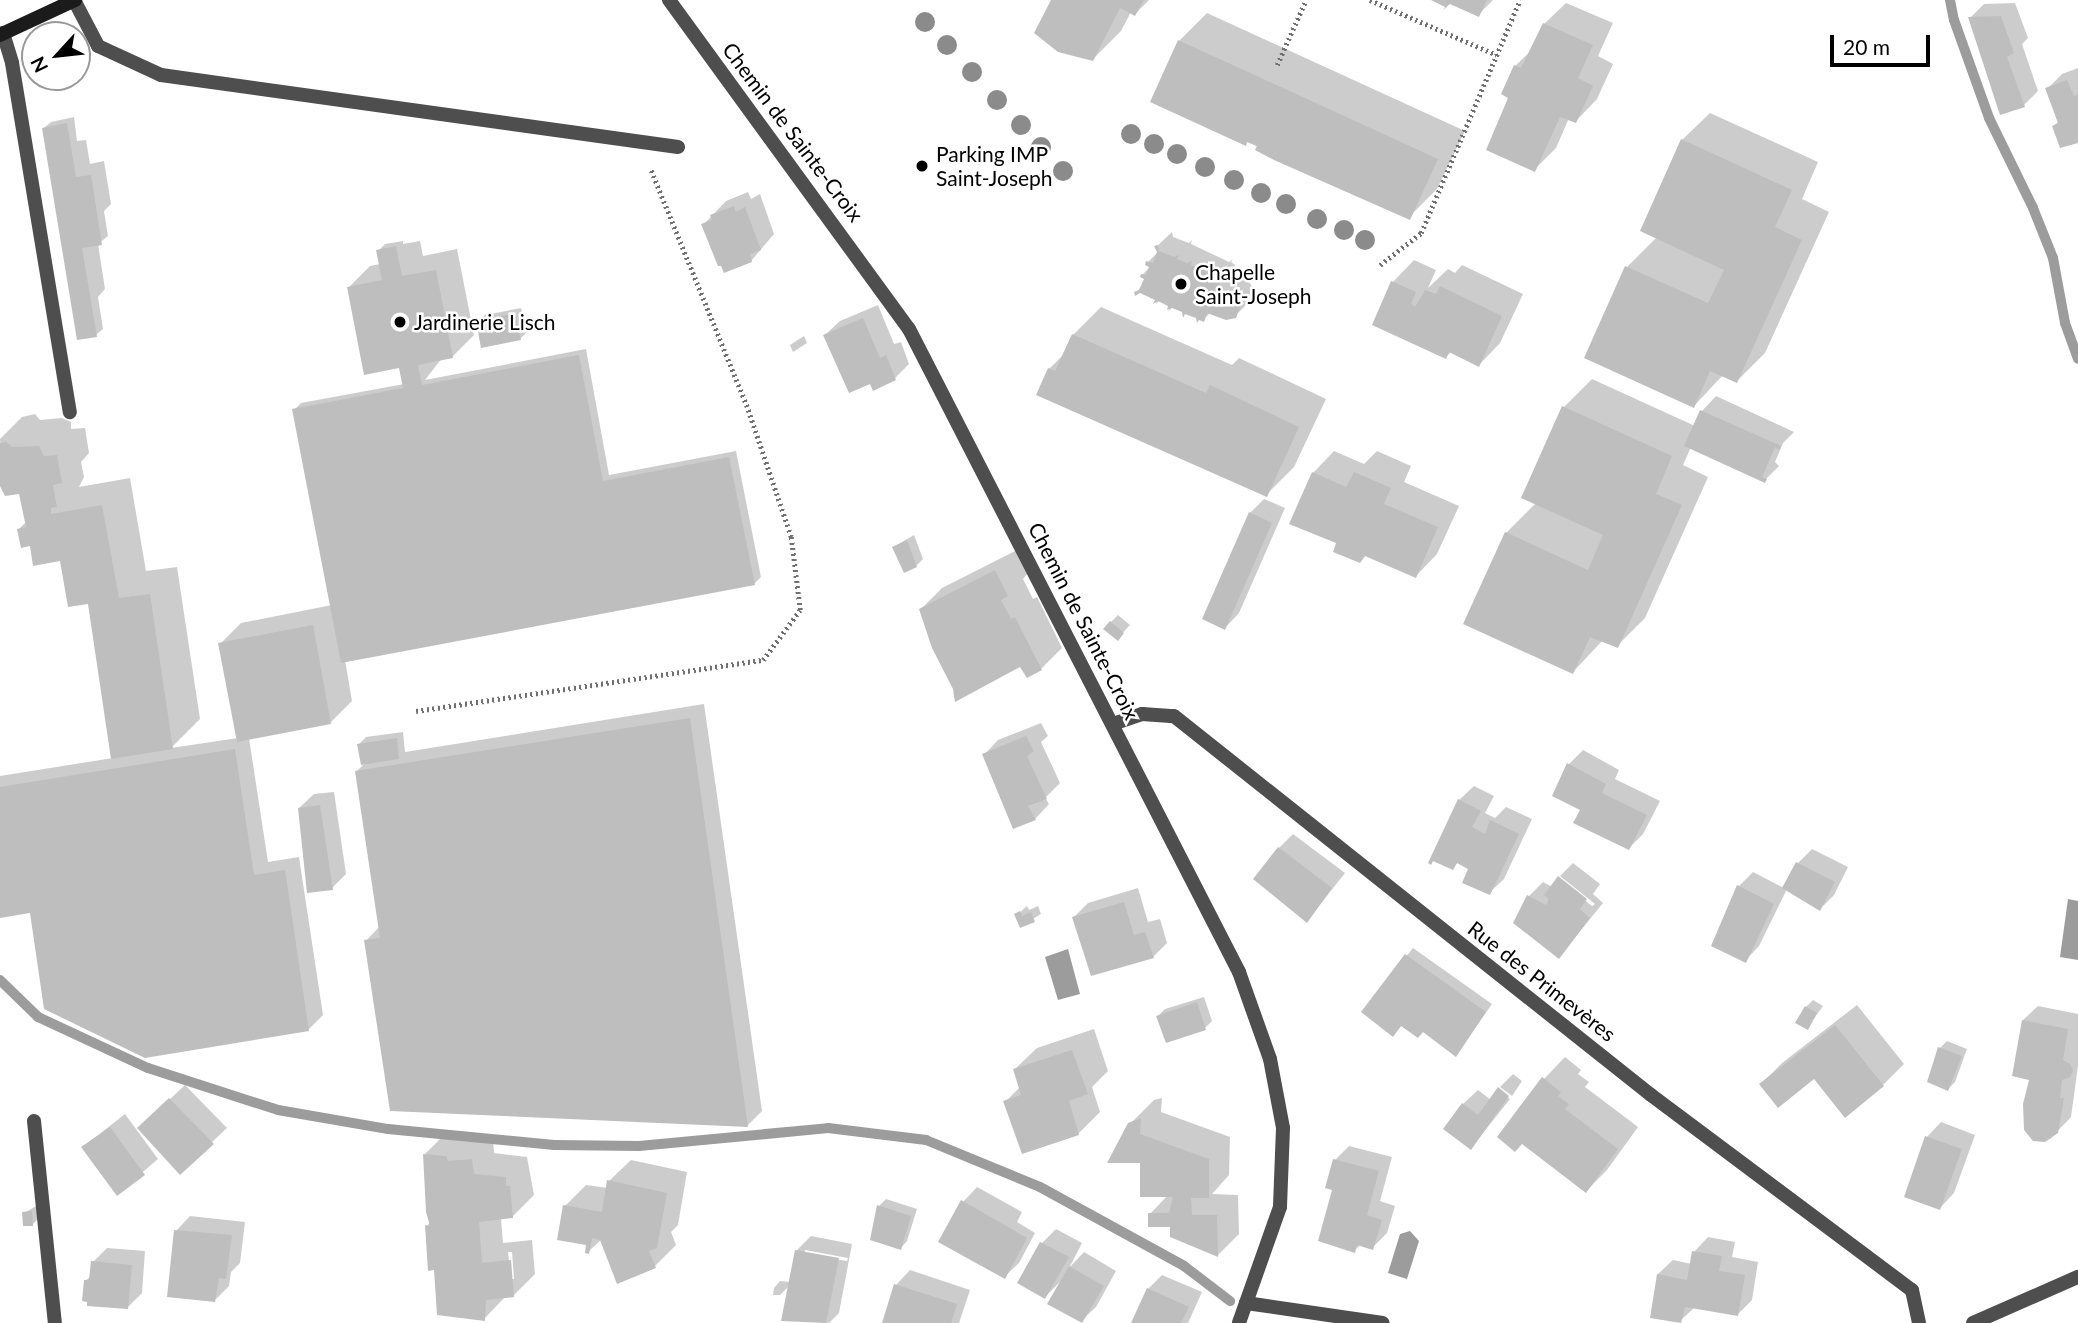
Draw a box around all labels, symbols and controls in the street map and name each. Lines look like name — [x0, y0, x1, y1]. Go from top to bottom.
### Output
north arrow — [21, 21, 91, 91]
scale bar — [1833, 21, 1933, 65]
text: 20 m — [1843, 34, 1890, 59]
street label: Chemin de Sainte-Croix — [717, 37, 869, 227]
text: N — [25, 53, 52, 77]
place label: Parking IMP Saint-Joseph — [936, 141, 1053, 191]
marker: Parking IMP Saint-Joseph — [914, 158, 930, 174]
place label: Chapelle Saint-Joseph — [1195, 259, 1312, 309]
marker: Chapelle Saint-Joseph — [1173, 276, 1189, 292]
place label: Jardinerie Lisch — [414, 309, 556, 335]
marker: Jardinerie Lisch — [392, 314, 408, 330]
street label: Chemin de Sainte-Croix — [1023, 518, 1145, 724]
street label: Rue des Primevères — [1463, 916, 1621, 1046]

